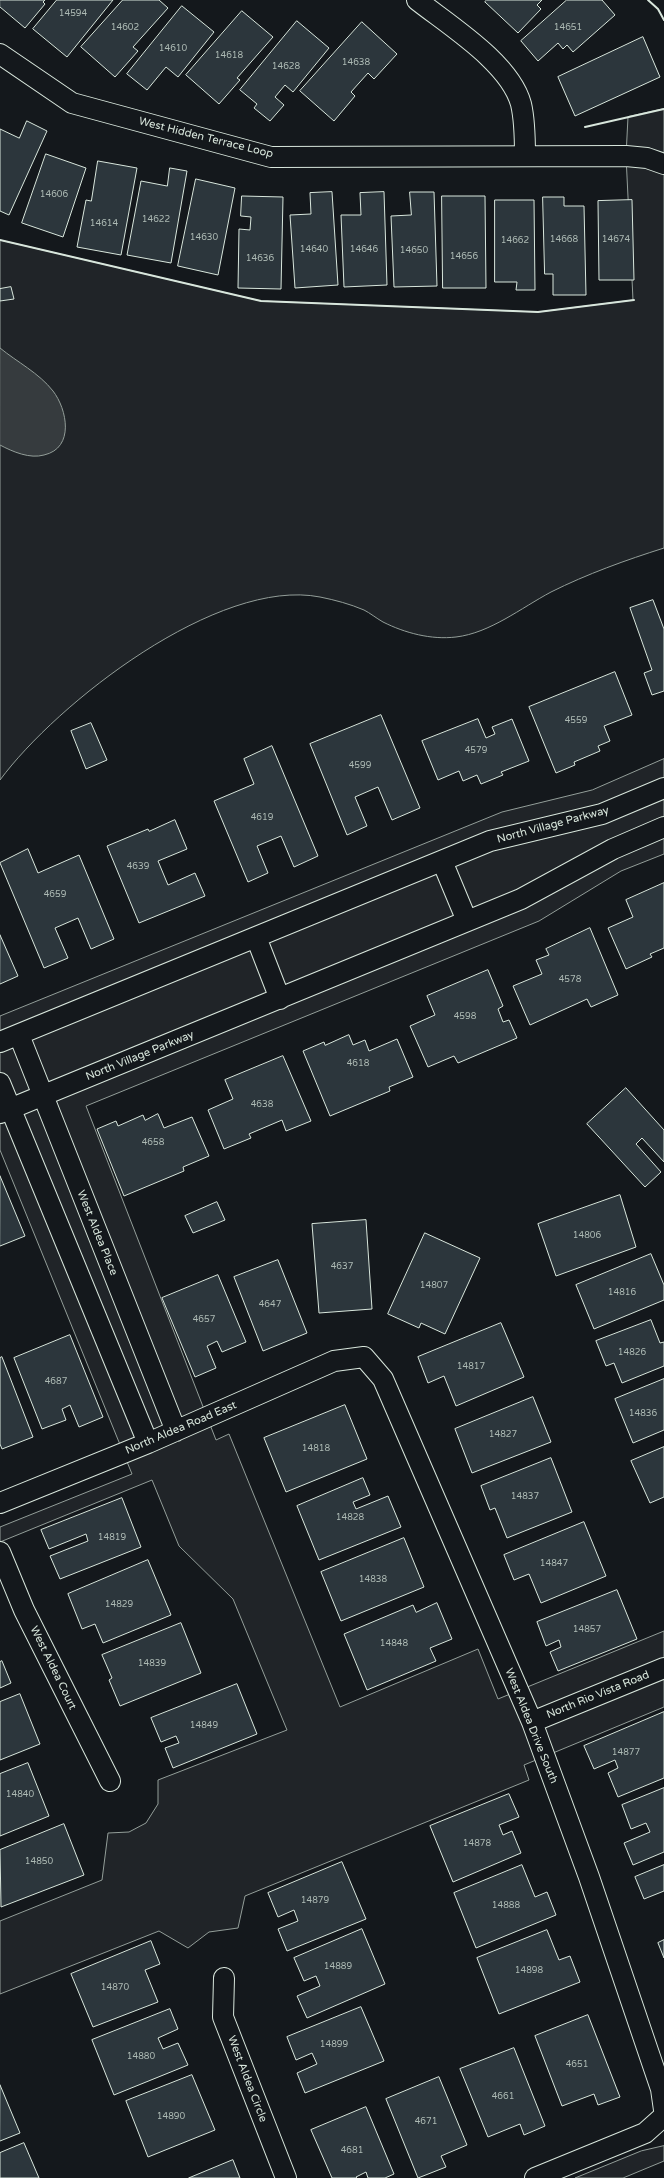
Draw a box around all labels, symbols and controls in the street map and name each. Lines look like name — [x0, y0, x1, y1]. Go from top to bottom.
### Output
house number: 14594 — [59, 9, 87, 19]
house number: 14602 — [111, 23, 139, 33]
house number: 14651 — [554, 23, 582, 33]
house number: 14610 — [159, 44, 187, 54]
house number: 14618 — [215, 51, 243, 61]
house number: 14638 — [342, 58, 370, 68]
house number: 14628 — [272, 62, 300, 72]
street label: West Hidden Terrace Loop — [137, 115, 275, 161]
house number: 14606 — [40, 190, 68, 200]
house number: 14622 — [142, 215, 170, 225]
house number: 14614 — [90, 219, 118, 229]
house number: 14630 — [190, 233, 218, 243]
house number: 14668 — [550, 235, 578, 245]
house number: 14674 — [602, 235, 630, 245]
house number: 14662 — [501, 236, 529, 246]
house number: 14640 — [300, 245, 328, 255]
house number: 14646 — [350, 245, 378, 255]
house number: 14650 — [400, 246, 428, 256]
house number: 14656 — [450, 252, 478, 262]
house number: 14636 — [246, 254, 274, 264]
house number: 4559 — [565, 716, 587, 726]
house number: 4579 — [465, 746, 487, 756]
house number: 4599 — [349, 761, 371, 771]
street label: North Village Parkway — [496, 804, 610, 846]
house number: 4619 — [251, 813, 273, 823]
house number: 4639 — [127, 862, 149, 872]
house number: 4659 — [44, 890, 66, 900]
house number: 4578 — [559, 975, 581, 985]
house number: 4598 — [454, 1012, 476, 1022]
street label: North Village Parkway — [84, 1028, 196, 1084]
house number: 4618 — [347, 1059, 369, 1069]
house number: 4638 — [251, 1100, 273, 1110]
house number: 4658 — [142, 1138, 164, 1148]
street label: West Aldea Place — [74, 1189, 120, 1277]
house number: 14806 — [573, 1231, 601, 1241]
house number: 4637 — [331, 1262, 353, 1272]
house number: 14807 — [420, 1281, 448, 1291]
house number: 14816 — [608, 1288, 636, 1298]
house number: 4647 — [259, 1300, 281, 1310]
house number: 4657 — [193, 1315, 215, 1325]
house number: 14826 — [618, 1348, 646, 1358]
house number: 14817 — [457, 1362, 485, 1372]
house number: 4687 — [45, 1377, 67, 1387]
street label: North Aldea Road East — [123, 1399, 239, 1457]
house number: 14836 — [629, 1409, 657, 1419]
house number: 14827 — [489, 1430, 517, 1440]
house number: 14818 — [302, 1444, 330, 1454]
house number: 14837 — [511, 1492, 539, 1502]
house number: 14828 — [336, 1513, 364, 1523]
house number: 14819 — [98, 1533, 126, 1543]
house number: 14847 — [540, 1559, 568, 1569]
house number: 14838 — [359, 1575, 387, 1585]
house number: 14829 — [105, 1600, 133, 1610]
street label: West Aldea Court — [27, 1624, 79, 1712]
house number: 14857 — [573, 1625, 601, 1635]
house number: 14848 — [380, 1639, 408, 1649]
house number: 14839 — [138, 1659, 166, 1669]
street label: West Aldea Drive South — [502, 1666, 560, 1786]
street label: North Rio Vista Road — [545, 1668, 651, 1722]
house number: 14849 — [190, 1721, 218, 1731]
house number: 14877 — [612, 1748, 640, 1758]
house number: 14840 — [6, 1790, 34, 1800]
house number: 14878 — [463, 1839, 491, 1849]
house number: 14850 — [25, 1857, 53, 1867]
house number: 14879 — [301, 1896, 329, 1906]
house number: 14888 — [492, 1901, 520, 1911]
house number: 14889 — [324, 1962, 352, 1972]
house number: 14898 — [515, 1966, 543, 1976]
house number: 14870 — [101, 1983, 129, 1993]
street label: West Aldea Circle — [224, 2034, 270, 2124]
house number: 14899 — [320, 2040, 348, 2050]
house number: 14880 — [127, 2052, 155, 2062]
house number: 4651 — [566, 2060, 588, 2070]
house number: 4661 — [492, 2092, 514, 2102]
house number: 14890 — [157, 2112, 185, 2122]
house number: 4671 — [415, 2117, 437, 2127]
house number: 4681 — [341, 2146, 363, 2156]

